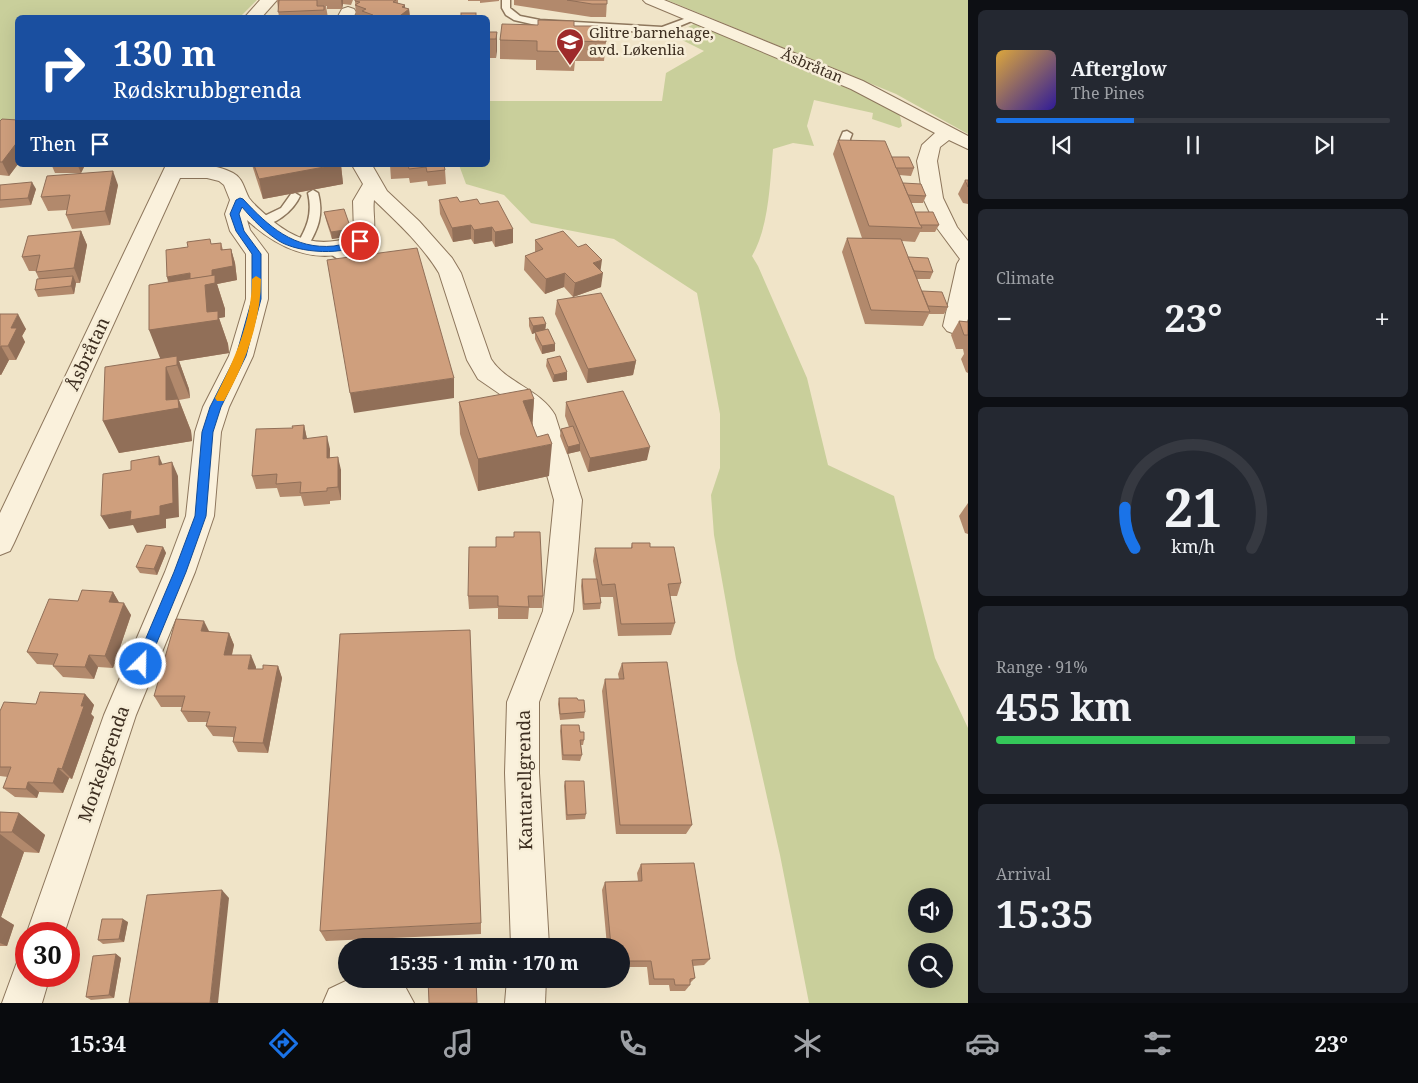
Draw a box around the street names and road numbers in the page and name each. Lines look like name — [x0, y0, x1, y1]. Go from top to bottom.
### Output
street label: Åsbråtan — [778, 43, 847, 87]
street label: Åsbråtan — [60, 313, 115, 394]
street label: Morkelgrenda — [72, 702, 134, 825]
street label: Kantarellgrenda — [511, 709, 537, 851]

